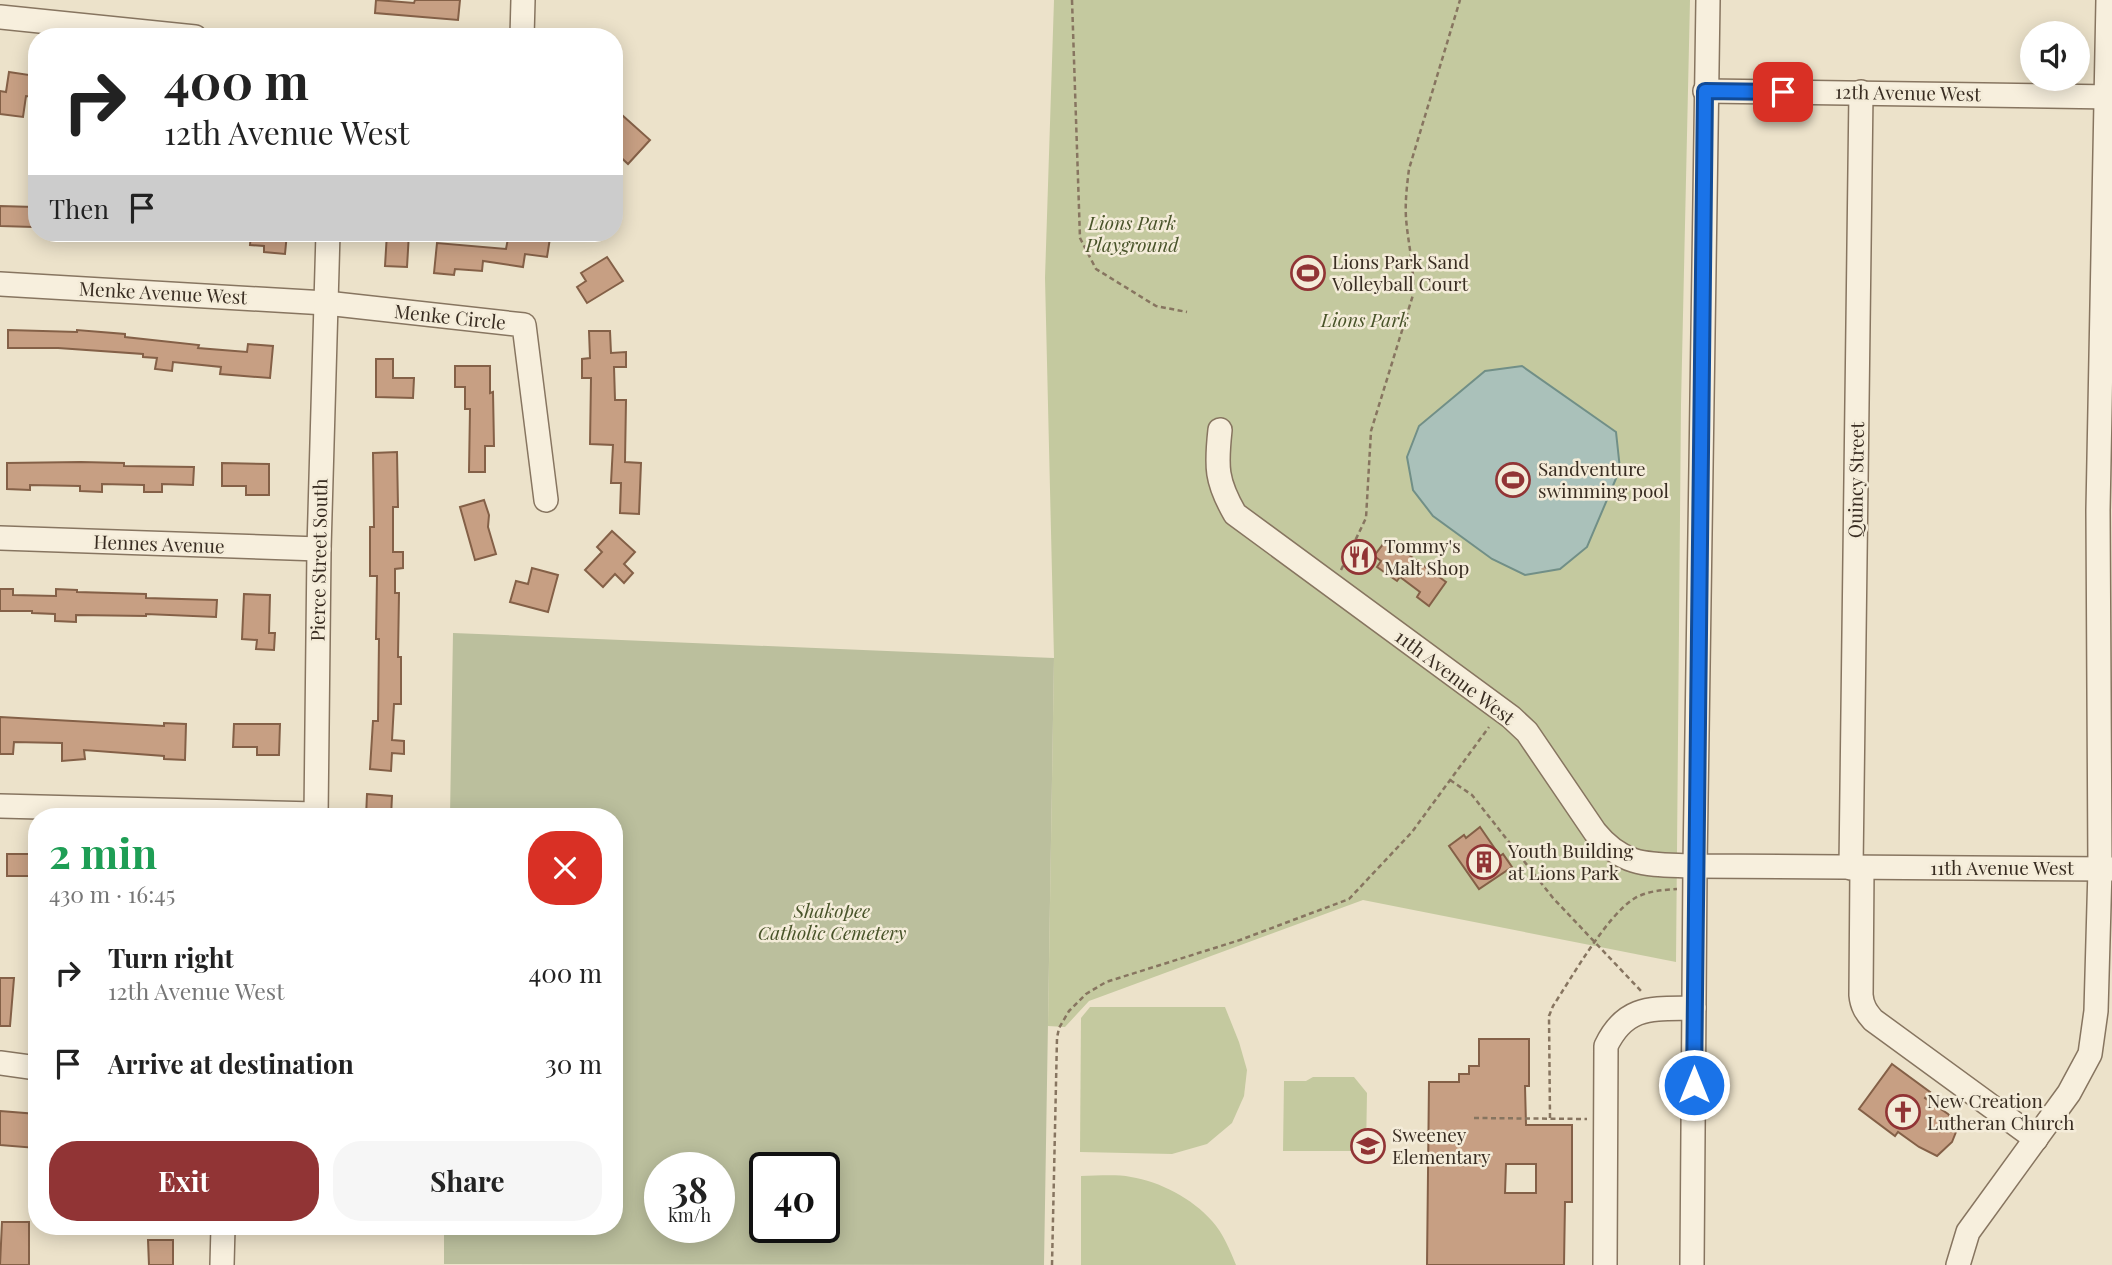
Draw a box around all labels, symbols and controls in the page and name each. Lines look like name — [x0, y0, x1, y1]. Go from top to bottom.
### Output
map controls — [2020, 21, 2090, 91]
button: sound — [2020, 21, 2090, 91]
text: 400 m — [164, 47, 309, 112]
icon: right — [49, 56, 140, 147]
pin — [1753, 62, 1813, 122]
icon: arrive — [1764, 73, 1802, 111]
street label: 12th Avenue West — [1835, 78, 1981, 106]
text: 12th Avenue West — [164, 110, 409, 153]
icon: arrive — [123, 189, 161, 227]
text: Then — [49, 191, 109, 226]
park label: Lions Park Playground — [1084, 209, 1179, 257]
place label: Lions Park Sand Volleyball Court — [1331, 248, 1469, 296]
sports icon: Lions Park Sand Volleyball Court — [1289, 254, 1327, 292]
street label: Menke Avenue West — [78, 275, 248, 309]
street label: Menke Circle — [393, 297, 507, 335]
park label: Lions Park — [1320, 306, 1409, 332]
street label: Quincy Street — [1841, 421, 1869, 538]
place label: Sandventure swimming pool — [1538, 455, 1670, 503]
sports icon: Sandventure swimming pool — [1494, 461, 1532, 499]
street label: Pierce Street South — [304, 478, 332, 642]
street label: Hennes Avenue — [93, 528, 225, 558]
place label: Tommy's Malt Shop — [1384, 532, 1469, 580]
restaurant icon: Tommy's Malt Shop — [1340, 538, 1378, 576]
street label: 11th Avenue West — [1390, 623, 1521, 730]
text: 2 min — [49, 824, 157, 880]
button: close — [528, 831, 602, 905]
place label: Youth Building at Lions Park — [1507, 837, 1634, 885]
building icon: Youth Building at Lions Park — [1465, 843, 1503, 881]
street label: 11th Avenue West — [1930, 854, 2074, 880]
text: 430 m · 16:45 — [49, 878, 175, 909]
park label: Shakopee Catholic Cemetery — [758, 897, 906, 945]
text: Turn right — [108, 940, 234, 975]
icon: right — [49, 954, 87, 992]
text: 400 m — [528, 955, 602, 990]
text: 12th Avenue West — [108, 975, 284, 1006]
icon: arrive — [49, 1045, 87, 1083]
text: Arrive at destination — [108, 1046, 354, 1081]
text: 30 m — [545, 1046, 602, 1081]
position arrow — [1657, 1048, 1731, 1122]
place label: New Creation Lutheran Church — [1927, 1087, 2074, 1135]
church icon: New Creation Lutheran Church — [1884, 1093, 1922, 1131]
place label: Sweeney Elementary — [1392, 1121, 1491, 1169]
school or university icon: Sweeney Elementary — [1349, 1127, 1387, 1165]
button: Exit — [49, 1141, 319, 1221]
button: Share — [333, 1141, 602, 1221]
speed limit sign: 40 — [749, 1152, 840, 1243]
text: 38 — [671, 1165, 708, 1212]
text: km/h — [668, 1203, 711, 1227]

